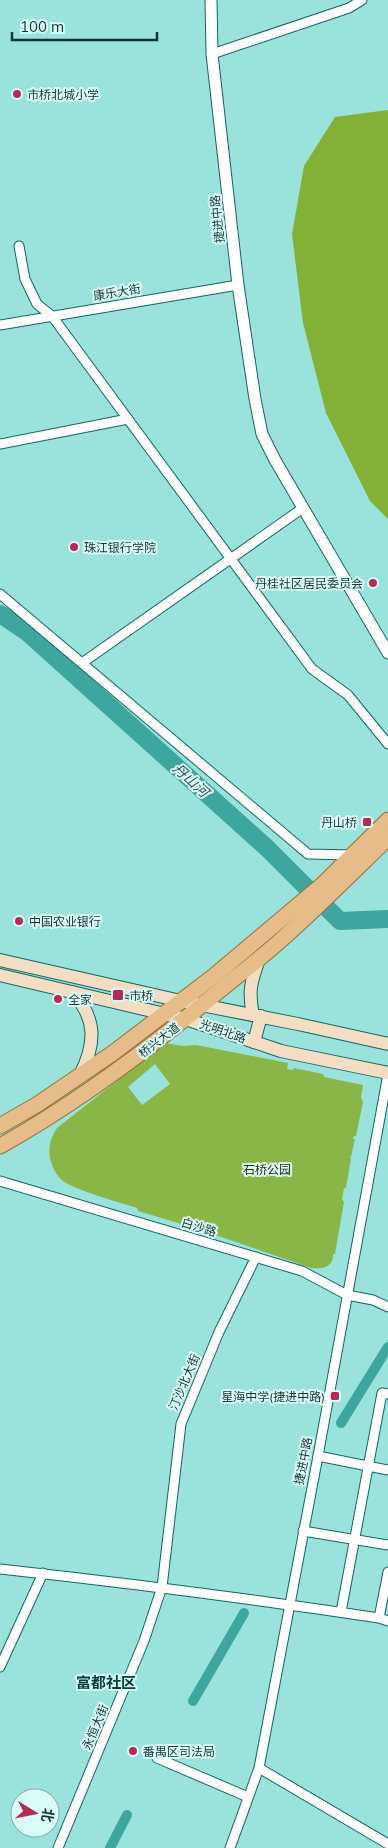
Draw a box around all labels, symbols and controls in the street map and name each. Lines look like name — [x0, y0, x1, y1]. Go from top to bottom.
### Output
scale bar — [12, 10, 158, 42]
text: 100 m — [20, 17, 64, 36]
place label: 市桥北城小学 — [27, 87, 99, 102]
marker: 市桥北城小学 — [11, 88, 23, 100]
street label: 捷进中路 — [207, 194, 227, 244]
street label: 康乐大街 — [92, 281, 142, 303]
place label: 珠江银行学院 — [84, 540, 156, 555]
marker: 珠江银行学院 — [68, 541, 80, 553]
place label: 丹桂社区居民委员会 — [255, 576, 363, 591]
marker: 丹桂社区居民委员会 — [367, 577, 379, 589]
water label: 丹山河 — [169, 759, 215, 803]
place label: 丹山桥 — [321, 815, 357, 830]
marker: 丹山桥 — [361, 816, 373, 828]
place label: 中国农业银行 — [29, 914, 101, 929]
marker: 中国农业银行 — [13, 915, 25, 927]
marker: 市桥 — [111, 988, 125, 1002]
place label: 市桥 — [129, 988, 153, 1003]
place label: 全家 — [68, 992, 92, 1007]
marker: 全家 — [52, 993, 64, 1005]
street label: 光明北路 — [198, 1016, 248, 1046]
street label: 桥兴大道 — [135, 1019, 183, 1061]
park label: 石桥公园 — [243, 1162, 291, 1177]
street label: 白沙路 — [180, 1215, 218, 1239]
street label: 汀沙北大街 — [165, 1351, 203, 1413]
place label: 星海中学(捷进中路) — [221, 1389, 325, 1404]
marker: 星海中学(捷进中路) — [329, 1390, 341, 1402]
street label: 捷进中路 — [291, 1436, 315, 1486]
district label: 富都社区 — [76, 1673, 136, 1692]
street label: 永恒大街 — [79, 1702, 111, 1752]
place label: 番禺区司法局 — [143, 1744, 215, 1759]
marker: 番禺区司法局 — [127, 1745, 139, 1757]
north arrow — [10, 1788, 60, 1838]
text: 北 — [38, 1807, 58, 1824]

